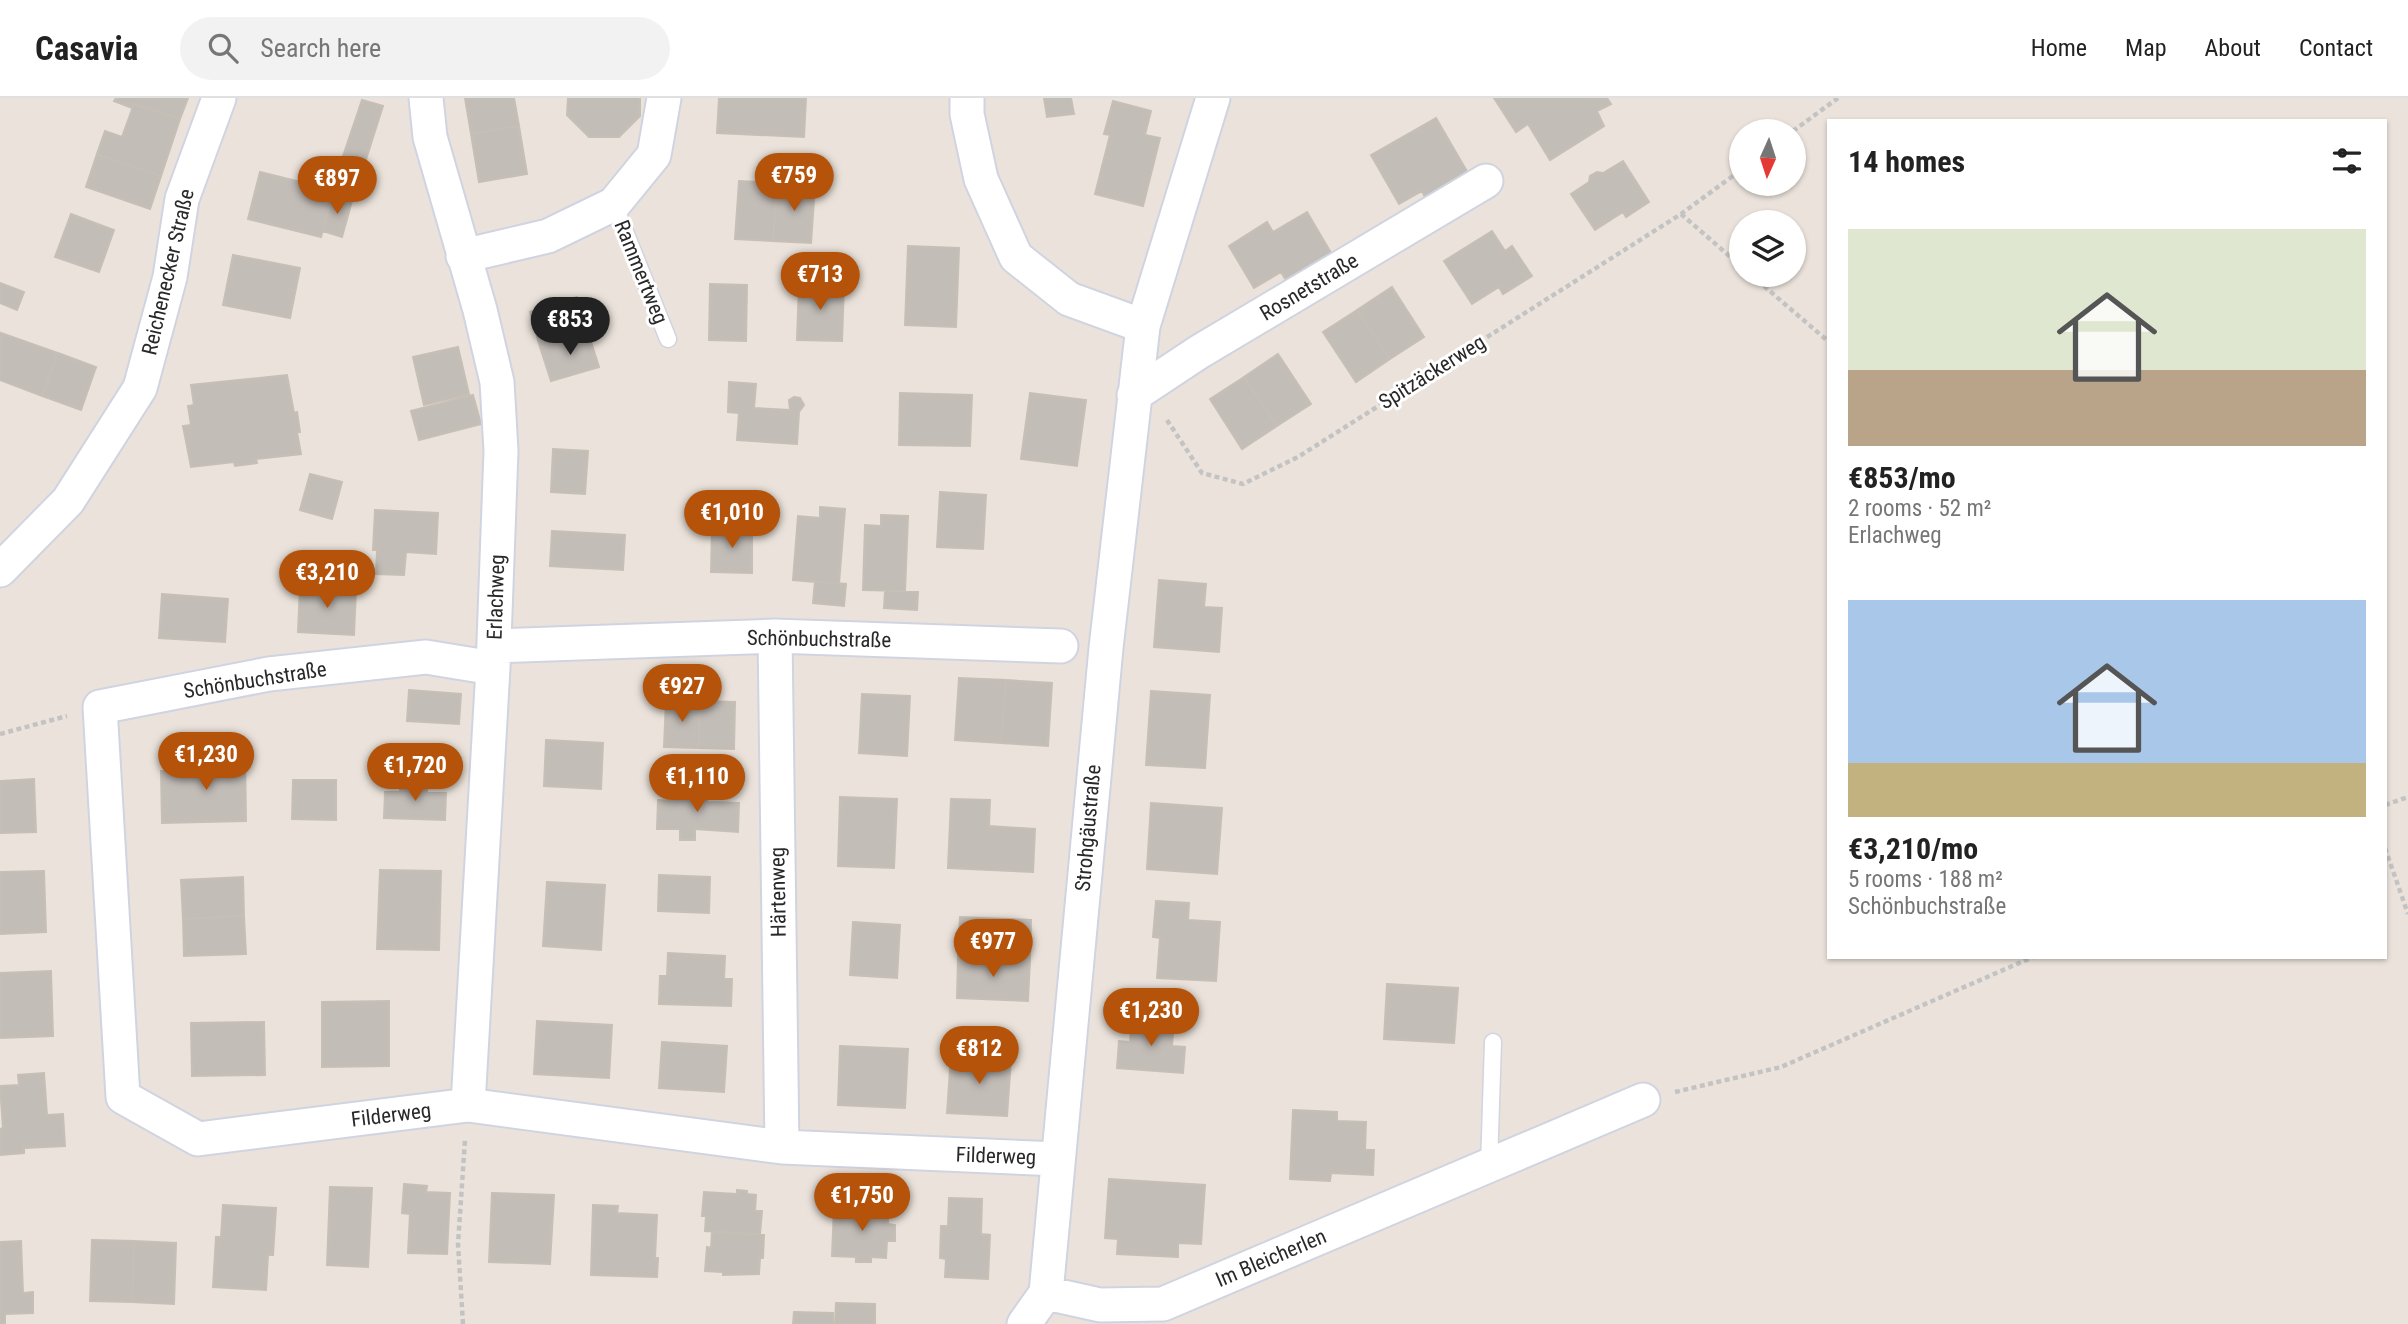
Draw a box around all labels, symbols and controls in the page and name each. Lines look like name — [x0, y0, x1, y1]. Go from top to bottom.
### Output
search box — [180, 17, 670, 80]
text: Casavia — [35, 29, 138, 68]
icon: search — [204, 29, 242, 67]
text: Search here — [260, 33, 381, 63]
text: Home — [2031, 34, 2087, 62]
text: Map — [2125, 34, 2167, 62]
text: About — [2205, 34, 2261, 62]
text: Contact — [2299, 34, 2373, 62]
north arrow — [1729, 119, 1806, 196]
map controls — [1729, 119, 1806, 287]
icon: filters — [2328, 142, 2366, 180]
text: 14 homes — [1848, 144, 1965, 179]
pin: €759 — [753, 153, 835, 213]
pin: €897 — [296, 156, 378, 216]
text: €759 — [771, 162, 817, 189]
text: €897 — [314, 165, 360, 192]
street label: Reichenecker Straße — [137, 187, 199, 357]
button: layers — [1729, 210, 1806, 287]
street label: Rammertweg — [609, 217, 673, 327]
street label: Rosnetstraße — [1256, 248, 1363, 326]
pin: €713 — [779, 252, 861, 312]
text: €713 — [797, 261, 843, 288]
icon: home — [2044, 274, 2170, 400]
pin: €853 — [529, 298, 611, 357]
text: €853 — [547, 306, 593, 333]
street label: Spitzäckerweg — [1374, 330, 1490, 414]
text: €853/mo — [1848, 460, 1956, 495]
pin: €1,010 — [675, 490, 789, 550]
text: 2 rooms · 52 m² — [1848, 495, 1991, 522]
text: €1,010 — [700, 499, 764, 526]
text: Erlachweg — [1848, 522, 1942, 549]
pin: €3,210 — [270, 550, 384, 610]
street label: Erlachweg — [483, 554, 509, 640]
text: €3,210 — [295, 559, 359, 586]
street label: Schönbuchstraße — [747, 626, 892, 652]
icon: home — [2044, 645, 2170, 771]
street label: Schönbuchstraße — [182, 657, 328, 703]
pin: €927 — [641, 664, 723, 724]
text: €927 — [659, 673, 705, 700]
pin: €1,230 — [149, 732, 263, 792]
text: €1,230 — [174, 741, 238, 768]
pin: €1,720 — [358, 744, 472, 803]
text: €1,720 — [383, 752, 447, 779]
pin: €1,110 — [640, 754, 754, 814]
text: €1,110 — [665, 763, 729, 790]
street label: Strohgäustraße — [1071, 763, 1106, 892]
text: €3,210/mo — [1848, 831, 1978, 866]
street label: Härtenweg — [765, 847, 791, 937]
text: 5 rooms · 188 m² — [1848, 866, 2003, 893]
text: Schönbuchstraße — [1848, 893, 2006, 920]
pin: €977 — [952, 920, 1034, 979]
text: €977 — [970, 928, 1016, 955]
pin: €1,230 — [1094, 988, 1208, 1048]
text: €1,230 — [1119, 997, 1183, 1024]
pin: €812 — [938, 1026, 1020, 1086]
text: €812 — [956, 1035, 1002, 1062]
street label: Filderweg — [350, 1098, 432, 1132]
street label: Filderweg — [955, 1143, 1037, 1169]
pin: €1,750 — [805, 1174, 919, 1233]
text: €1,750 — [830, 1182, 894, 1209]
street label: Im Bleicherlen — [1212, 1224, 1330, 1292]

